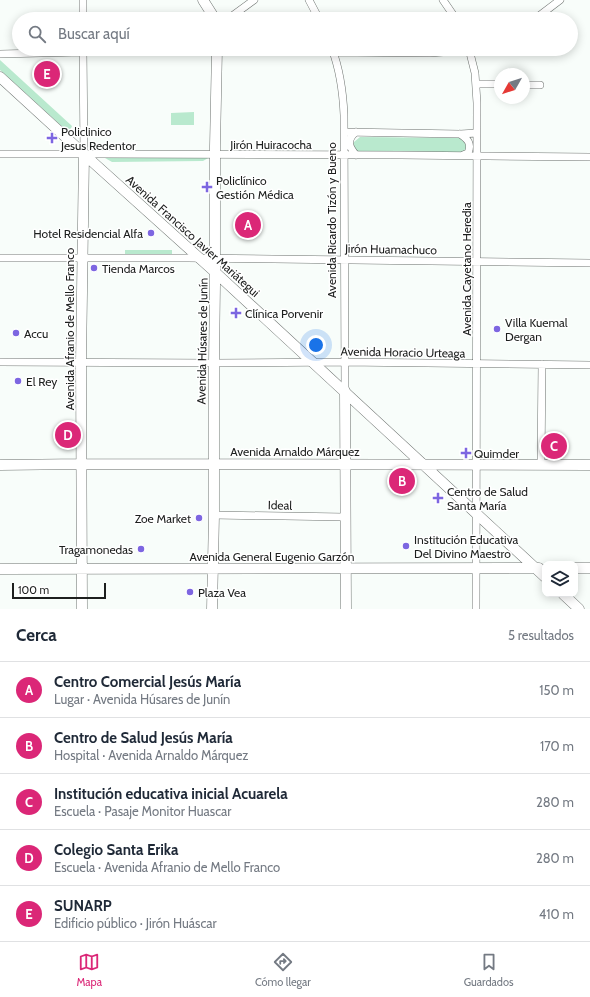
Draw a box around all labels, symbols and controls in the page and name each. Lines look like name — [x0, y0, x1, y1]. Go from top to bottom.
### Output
search box — [12, 12, 578, 56]
icon: search — [26, 23, 48, 45]
text: Buscar aquí — [58, 25, 130, 43]
pin: E — [34, 59, 60, 89]
north arrow — [494, 68, 530, 104]
place label: Policlinico Jesus Redentor — [60, 124, 136, 153]
marker: Policlinico Jesus Redentor — [46, 132, 58, 144]
street label: Jirón Huiracocha — [229, 137, 312, 152]
street label: Avenida Ricardo Tizón y Bueno — [324, 142, 339, 298]
street label: Avenida Francisco Javier Mariátegui — [123, 172, 263, 300]
place label: Policlínico Gestión Médica — [216, 173, 294, 202]
marker: Policlínico Gestión Médica — [201, 181, 213, 193]
street label: Avenida Cayetano Heredia — [459, 202, 474, 336]
pin: A — [235, 210, 261, 240]
place label: Hotel Residencial Alfa — [33, 226, 143, 241]
marker: Hotel Residencial Alfa — [146, 228, 156, 238]
street label: Jirón Huamachuco — [344, 241, 438, 257]
street label: Avenida Afranio de Mello Franco — [62, 247, 77, 410]
place label: Tienda Marcos — [102, 261, 175, 276]
marker: Tienda Marcos — [89, 263, 99, 273]
street label: Avenida Húsares de Junín — [193, 277, 211, 405]
place label: Clínica Porvenir — [245, 306, 323, 321]
marker: Clínica Porvenir — [230, 307, 242, 319]
place label: Villa Kuemal Dergan — [505, 315, 568, 344]
marker: Villa Kuemal Dergan — [492, 324, 502, 334]
place label: Accu — [24, 326, 48, 341]
marker: Accu — [11, 328, 21, 338]
your location — [306, 335, 326, 355]
street label: Avenida Horacio Urteaga — [340, 343, 466, 361]
place label: El Rey — [26, 374, 57, 389]
marker: El Rey — [13, 376, 23, 386]
pin: D — [55, 420, 81, 450]
pin: C — [541, 431, 567, 461]
street label: Avenida Arnaldo Márquez — [230, 444, 360, 459]
place label: Quimder — [474, 446, 519, 461]
marker: Quimder — [461, 448, 471, 458]
pin: B — [389, 466, 415, 496]
place label: Centro de Salud Santa María — [447, 484, 528, 513]
marker: Centro de Salud Santa María — [432, 492, 444, 504]
street label: Ideal — [268, 497, 292, 513]
place label: Zoe Market — [135, 511, 191, 526]
marker: Zoe Market — [194, 513, 204, 523]
place label: Institución Educativa Del Divino Maestro — [414, 532, 518, 561]
marker: Institución Educativa Del Divino Maestro — [401, 541, 411, 551]
place label: Tragamonedas — [59, 542, 133, 557]
marker: Tragamonedas — [136, 544, 146, 554]
street label: Avenida General Eugenio Garzón — [189, 549, 355, 564]
map controls — [542, 561, 578, 597]
button: layers — [542, 561, 578, 597]
scale bar — [12, 581, 106, 600]
text: 100 m — [18, 583, 49, 597]
place label: Plaza Vea — [198, 585, 246, 600]
marker: Plaza Vea — [185, 587, 195, 597]
text: Cerca — [16, 625, 57, 645]
text: 5 resultados — [508, 627, 574, 643]
text: Centro Comercial Jesús María — [54, 673, 241, 691]
text: A — [25, 682, 33, 698]
text: 150 m — [539, 682, 574, 698]
text: Lugar · Avenida Húsares de Junín — [54, 691, 230, 707]
text: Centro de Salud Jesús María — [54, 729, 233, 747]
text: B — [25, 738, 33, 754]
text: 170 m — [540, 738, 574, 754]
text: Hospital · Avenida Arnaldo Márquez — [54, 747, 248, 763]
text: Institución educativa inicial Acuarela — [54, 785, 288, 803]
text: C — [25, 794, 33, 810]
text: 280 m — [536, 794, 574, 810]
text: Escuela · Pasaje Monitor Huascar — [54, 803, 231, 819]
text: Colegio Santa Erika — [54, 841, 179, 859]
text: D — [24, 850, 34, 866]
text: 280 m — [536, 850, 574, 866]
text: Escuela · Avenida Afranio de Mello Franco — [54, 859, 280, 875]
text: SUNARP — [54, 897, 112, 915]
text: E — [25, 906, 33, 922]
text: 410 m — [539, 906, 574, 922]
text: Edificio público · Jirón Huáscar — [54, 915, 217, 931]
tab: Mapa — [76, 951, 102, 989]
tab: Cómo llegar — [255, 951, 311, 989]
tab: Guardados — [464, 951, 514, 989]

